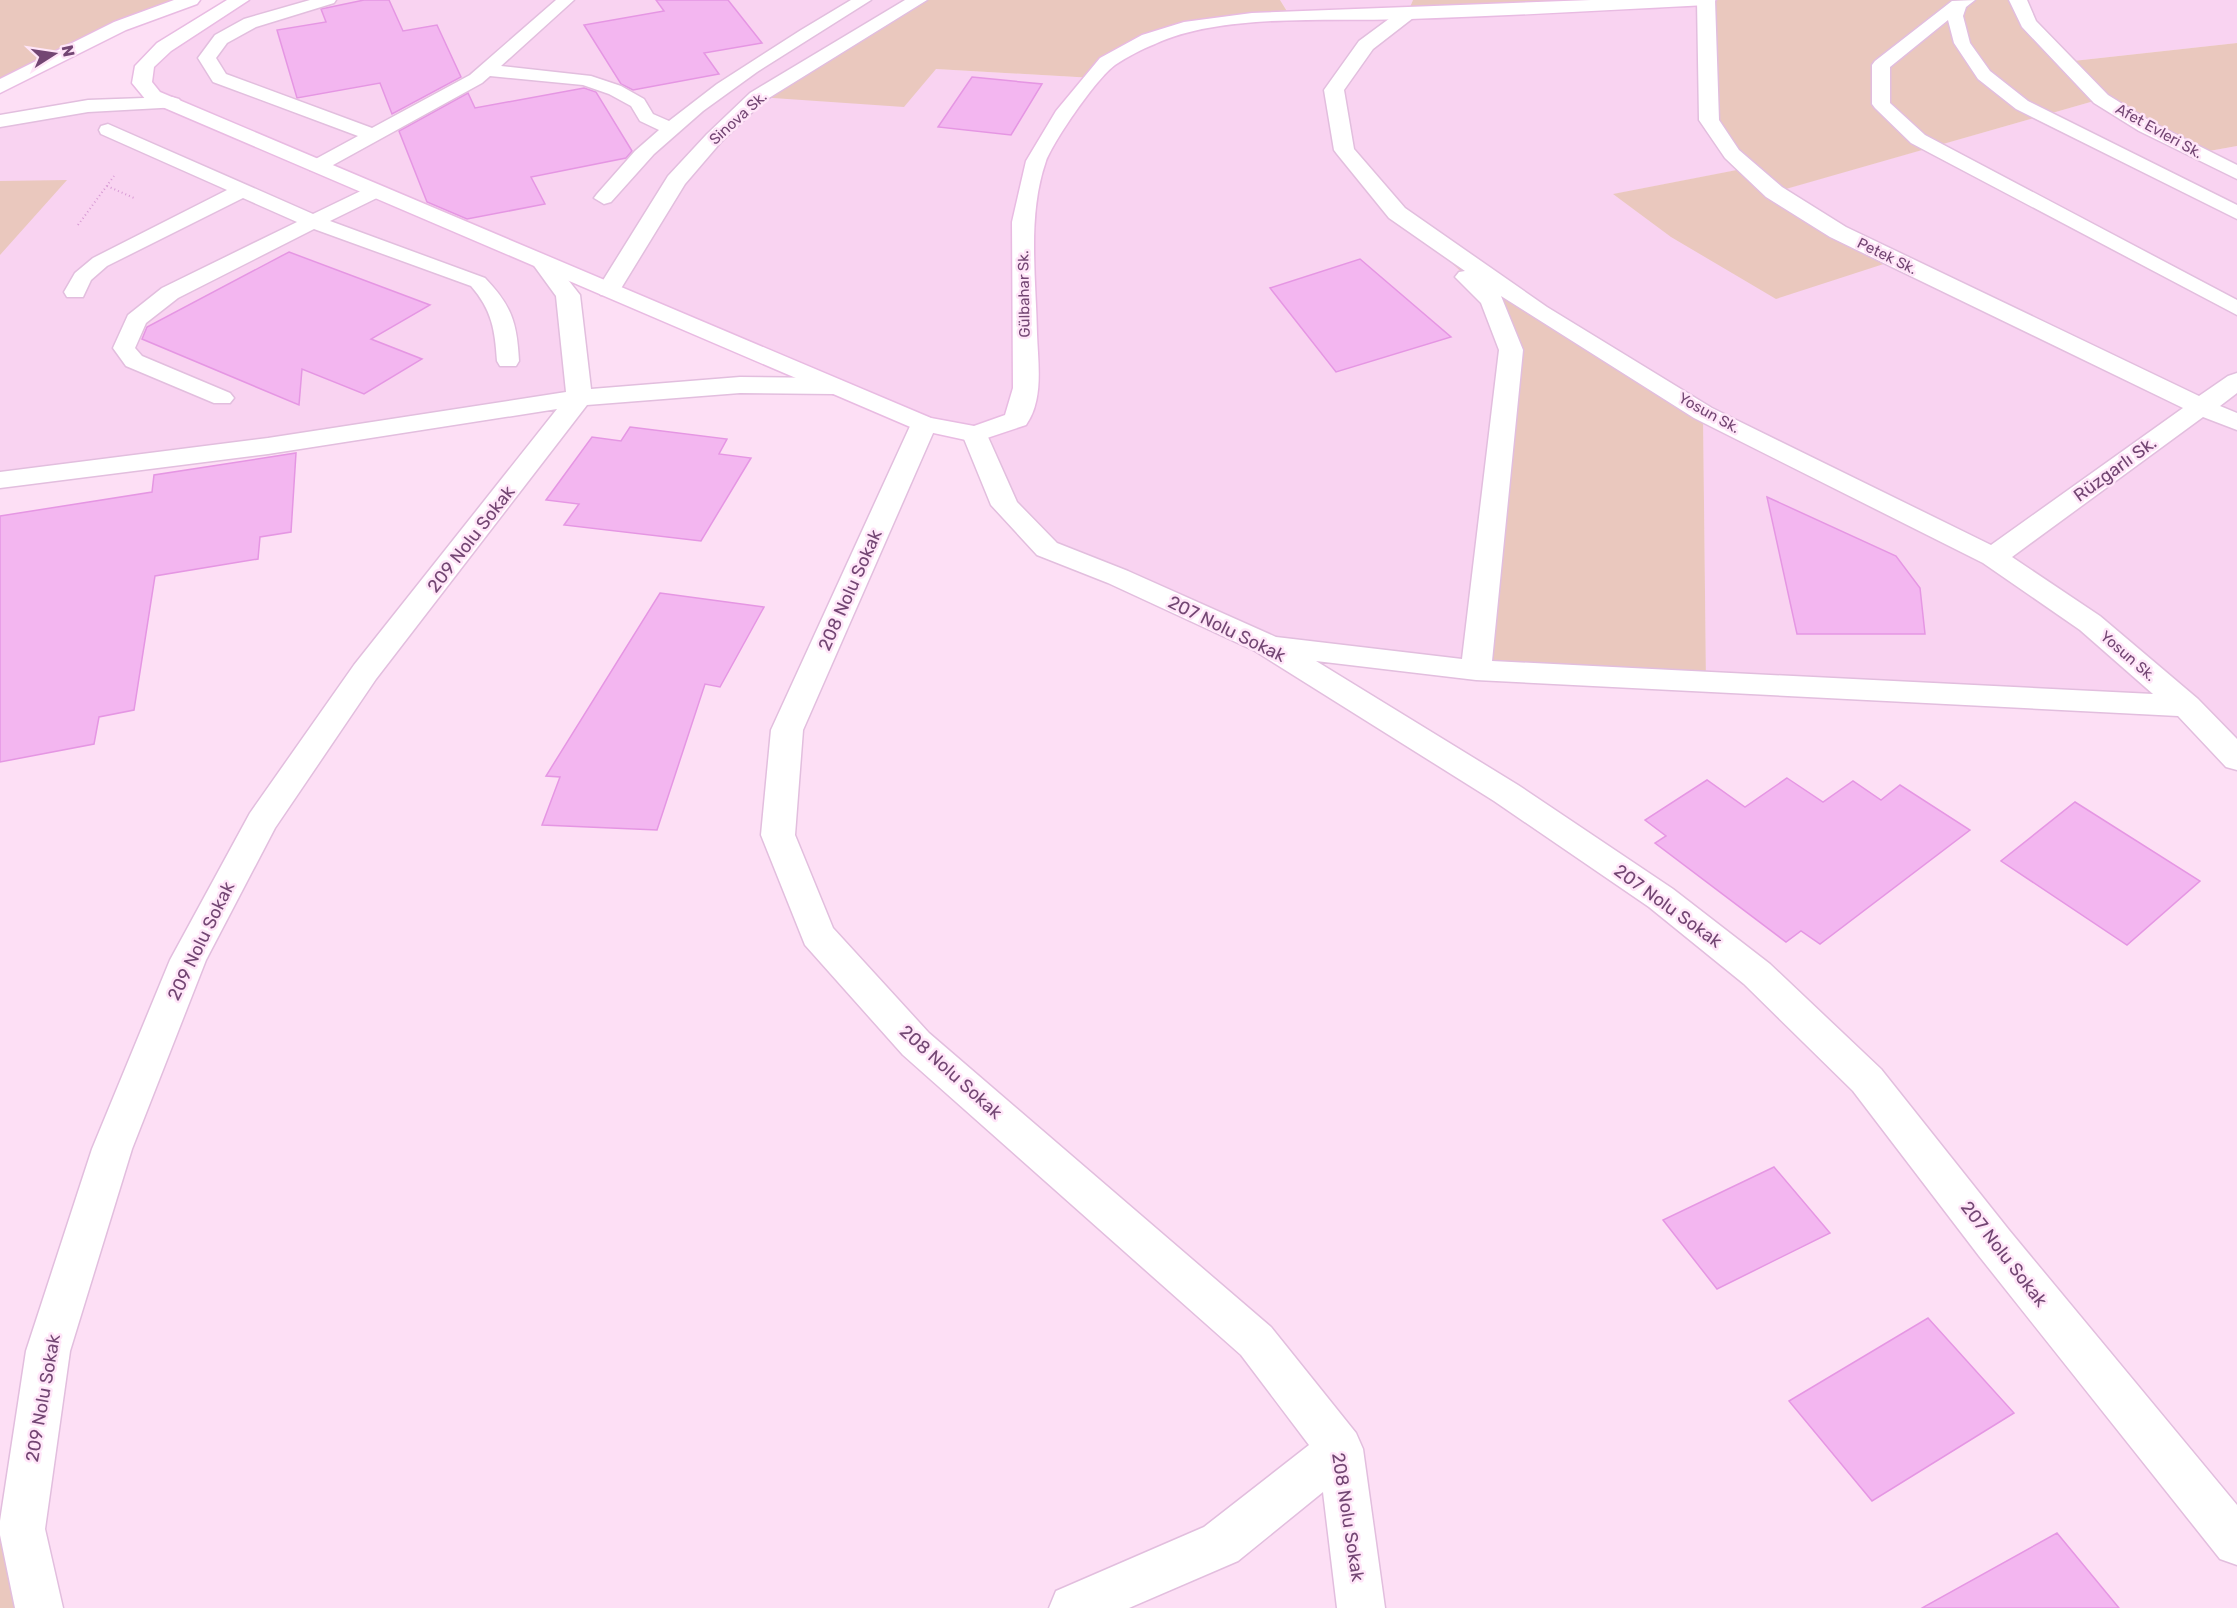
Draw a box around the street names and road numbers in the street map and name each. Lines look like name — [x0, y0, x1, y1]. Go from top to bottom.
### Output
street label: Sinova Sk. — [706, 87, 770, 149]
street label: Afet Evleri Sk. — [2113, 100, 2205, 162]
street label: Petek Sk. — [1854, 234, 1920, 278]
street label: Gülbahar Sk. — [1014, 250, 1034, 338]
street label: Yosun Sk. — [1675, 389, 1743, 437]
street label: Rüzgarlı Sk. — [2069, 431, 2161, 507]
street label: 209 Nolu Sokak — [422, 481, 520, 597]
street label: 208 Nolu Sokak — [813, 525, 887, 654]
street label: 207 Nolu Sokak — [1165, 591, 1290, 667]
street label: Yosun Sk. — [2097, 627, 2159, 685]
street label: 207 Nolu Sokak — [1610, 859, 1727, 953]
street label: 209 Nolu Sokak — [163, 877, 240, 1004]
street label: 208 Nolu Sokak — [895, 1020, 1007, 1124]
street label: 207 Nolu Sokak — [1956, 1197, 2052, 1312]
street label: 209 Nolu Sokak — [21, 1332, 65, 1464]
street label: 208 Nolu Sokak — [1327, 1451, 1369, 1584]

